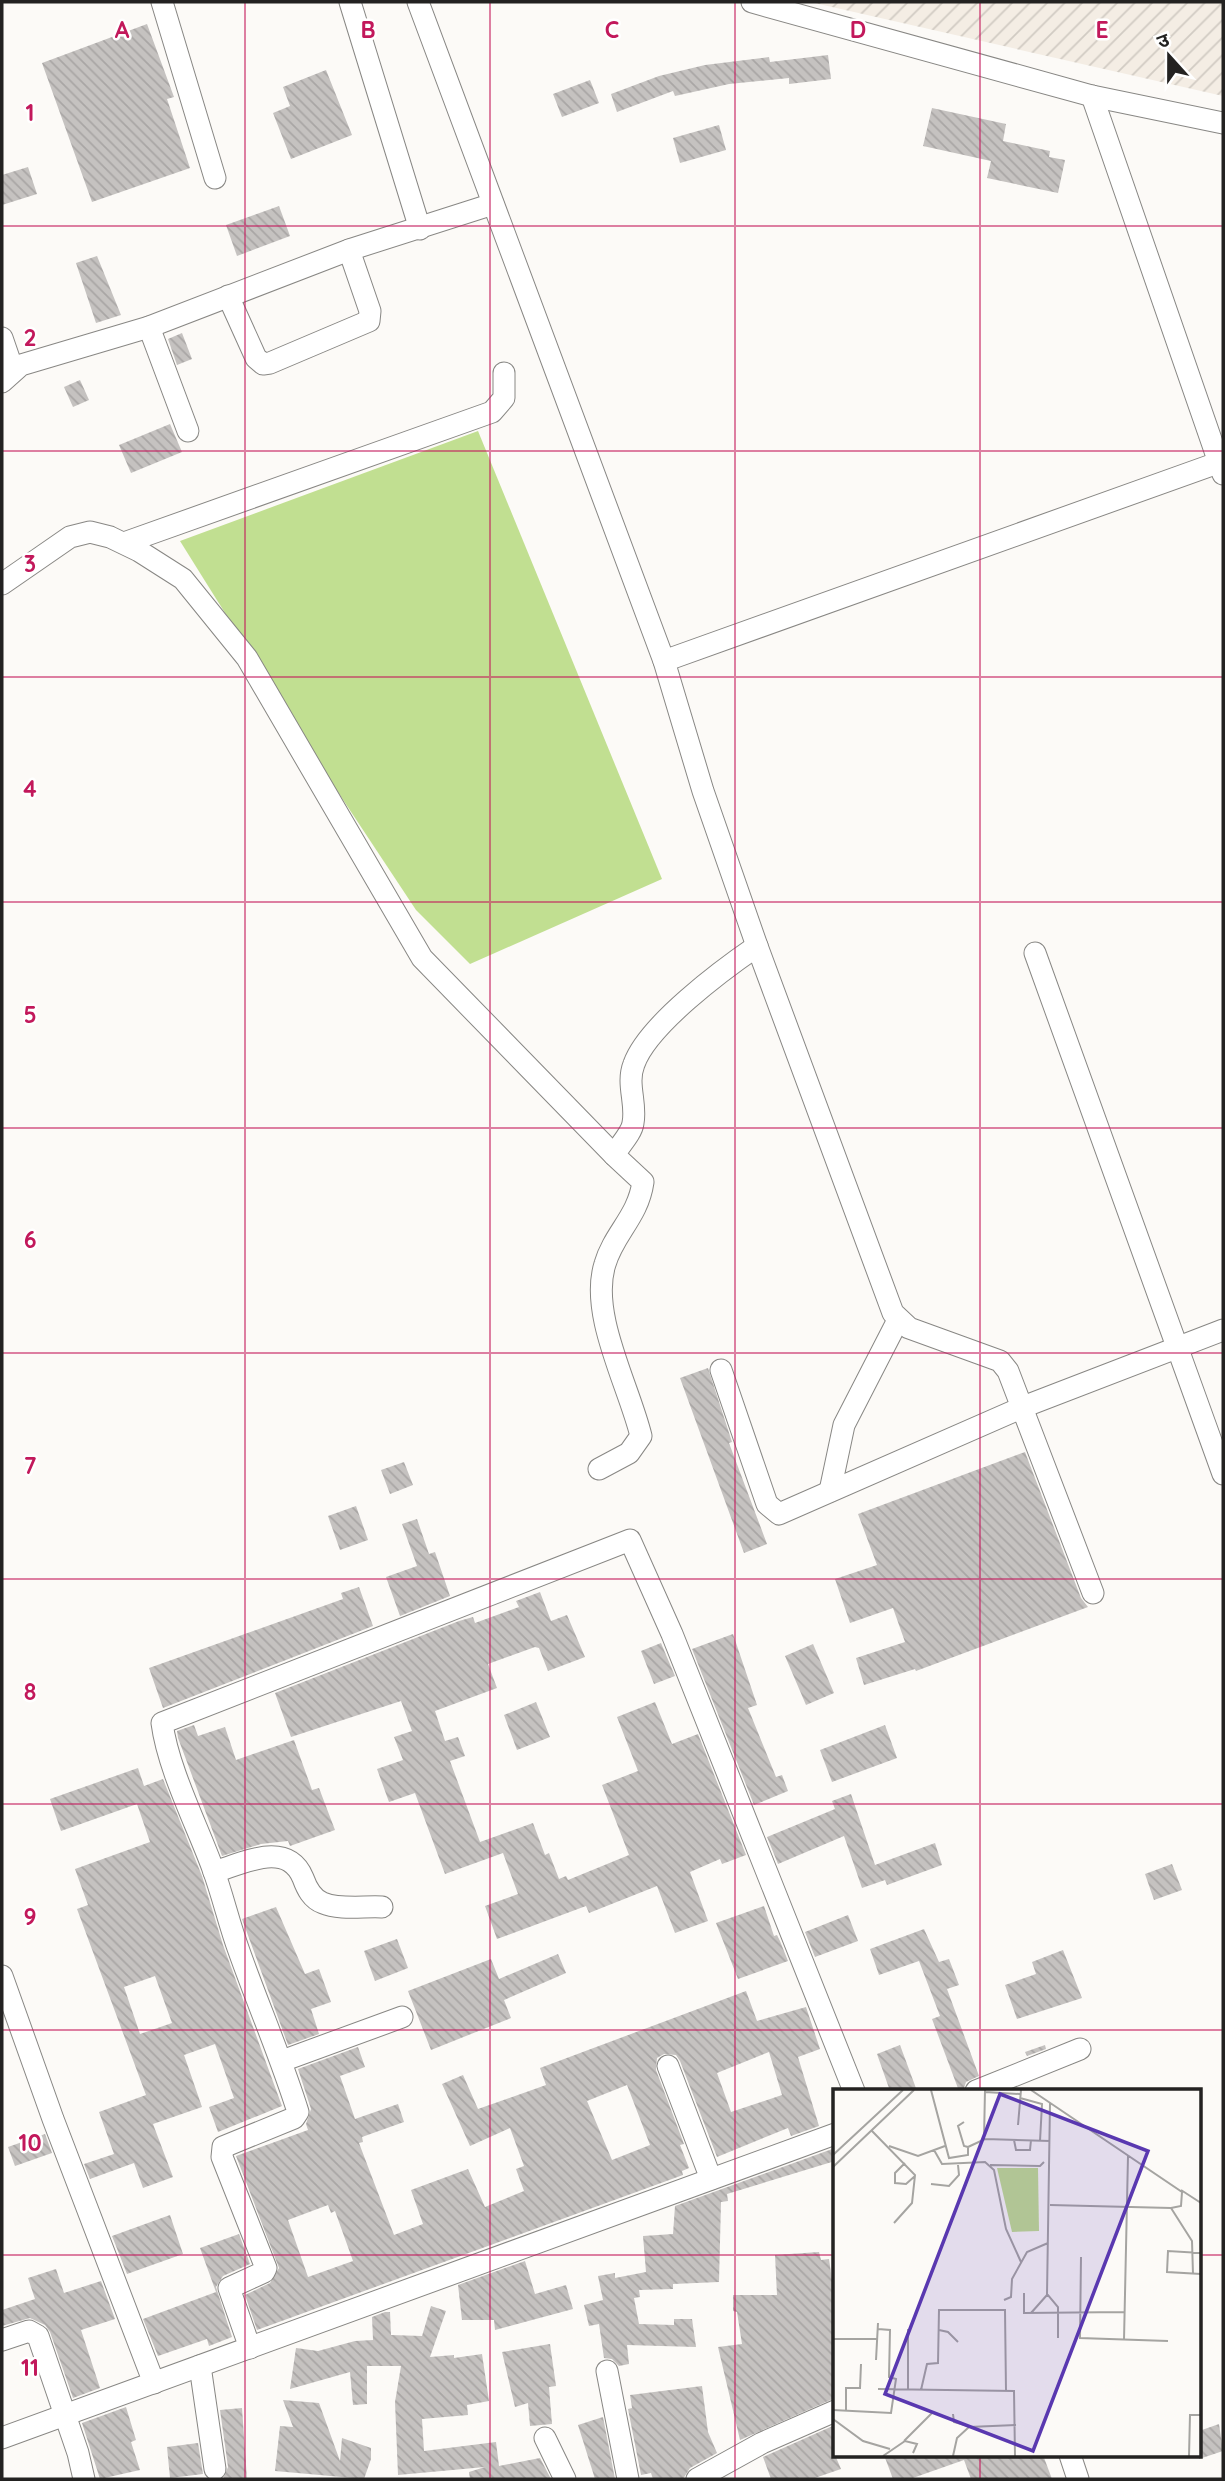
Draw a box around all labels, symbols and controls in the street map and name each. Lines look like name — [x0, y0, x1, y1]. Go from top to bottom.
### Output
text: A — [115, 15, 130, 44]
text: B — [360, 15, 376, 44]
text: C — [605, 15, 619, 44]
text: D — [850, 15, 866, 44]
text: E — [1095, 15, 1109, 44]
north arrow — [1134, 21, 1204, 91]
text: उ — [1153, 27, 1173, 53]
text: 1 — [26, 98, 34, 127]
text: 2 — [23, 323, 37, 352]
text: 3 — [24, 549, 36, 578]
text: 4 — [23, 774, 37, 803]
text: 5 — [23, 1000, 37, 1029]
text: 6 — [24, 1225, 36, 1254]
text: 7 — [24, 1451, 37, 1480]
text: 8 — [24, 1677, 36, 1706]
text: 9 — [23, 1902, 37, 1931]
inset map — [833, 2089, 1200, 2456]
text: 10 — [18, 2128, 42, 2157]
text: 11 — [21, 2353, 39, 2382]

